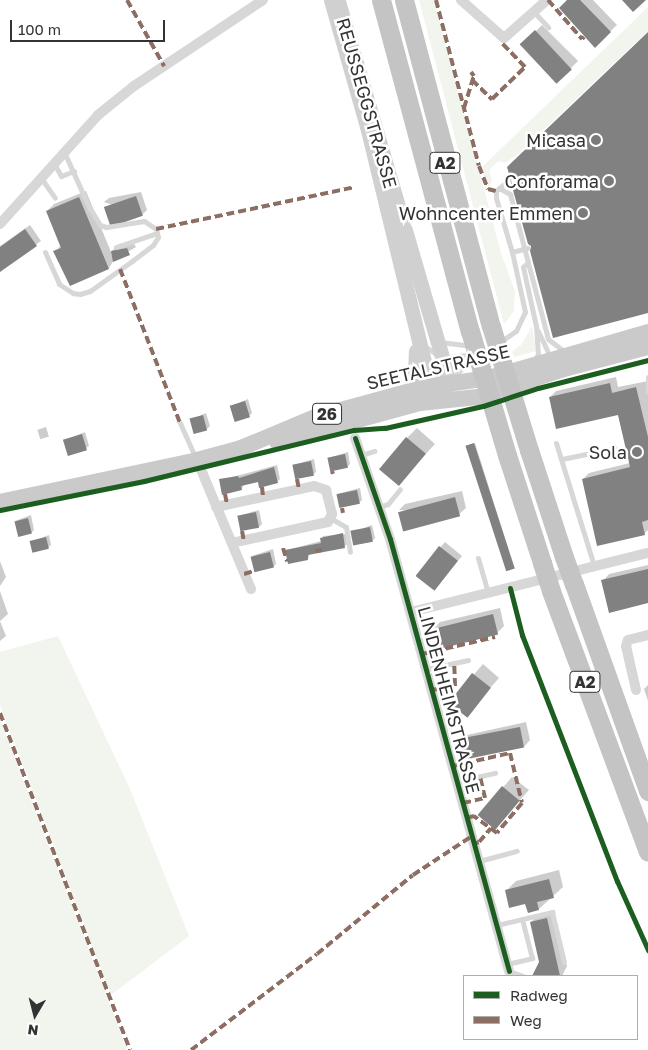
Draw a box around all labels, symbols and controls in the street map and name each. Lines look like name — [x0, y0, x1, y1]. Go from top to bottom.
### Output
scale bar — [12, 10, 168, 42]
street label: REUSSEGGSTRASSE — [332, 15, 402, 191]
text: 100 m — [18, 20, 61, 38]
place label: Micasa — [526, 129, 586, 151]
marker: Micasa — [590, 134, 602, 146]
road number: A2 — [429, 150, 461, 177]
place label: Conforama — [505, 170, 599, 192]
marker: Conforama — [603, 175, 615, 187]
place label: Wohncenter Emmen — [399, 202, 573, 224]
marker: Wohncenter Emmen — [577, 207, 589, 219]
street label: SEETALSTRASSE — [364, 340, 512, 394]
road number: 26 — [312, 400, 342, 428]
place label: Sola — [589, 441, 627, 463]
marker: Sola — [631, 446, 643, 458]
street label: LINDENHEIMSTRASSE — [414, 604, 484, 796]
road number: A2 — [569, 669, 601, 696]
legend — [463, 975, 638, 1040]
text: Radweg — [510, 986, 568, 1004]
north arrow — [10, 990, 60, 1040]
text: Weg — [510, 1011, 542, 1029]
text: N — [26, 1021, 39, 1040]

